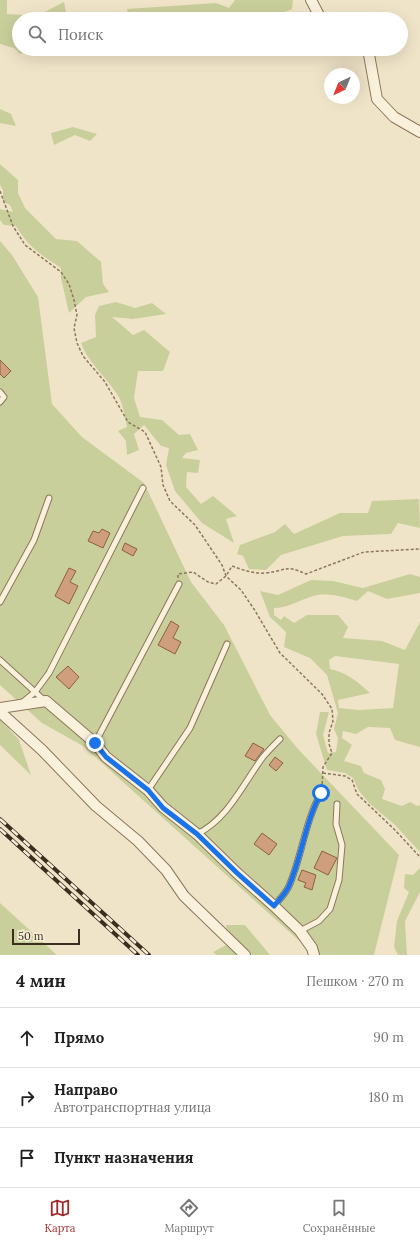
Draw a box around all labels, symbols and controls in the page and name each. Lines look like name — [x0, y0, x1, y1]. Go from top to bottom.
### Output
search box — [12, 12, 408, 56]
icon: search — [26, 23, 48, 45]
text: Поиск — [58, 25, 103, 44]
north arrow — [324, 68, 360, 104]
route end — [86, 734, 104, 752]
route start — [312, 784, 330, 802]
scale bar — [12, 927, 80, 946]
text: 50 m — [18, 929, 44, 943]
text: 4 мин — [16, 970, 66, 992]
text: Пешком · 270 m — [306, 973, 404, 990]
icon: ahead — [16, 1027, 38, 1049]
text: Прямо — [54, 1028, 104, 1047]
text: 90 m — [373, 1029, 404, 1046]
text: Направо — [54, 1080, 118, 1099]
icon: right — [16, 1087, 38, 1109]
text: 180 m — [369, 1089, 404, 1106]
text: Автотранспортная улица — [54, 1099, 211, 1116]
icon: arrive — [16, 1147, 38, 1169]
text: Пункт назначения — [54, 1148, 194, 1167]
tab: Карта — [45, 1197, 75, 1235]
tab: Маршрут — [164, 1197, 214, 1235]
tab: Сохранённые — [303, 1197, 375, 1235]

